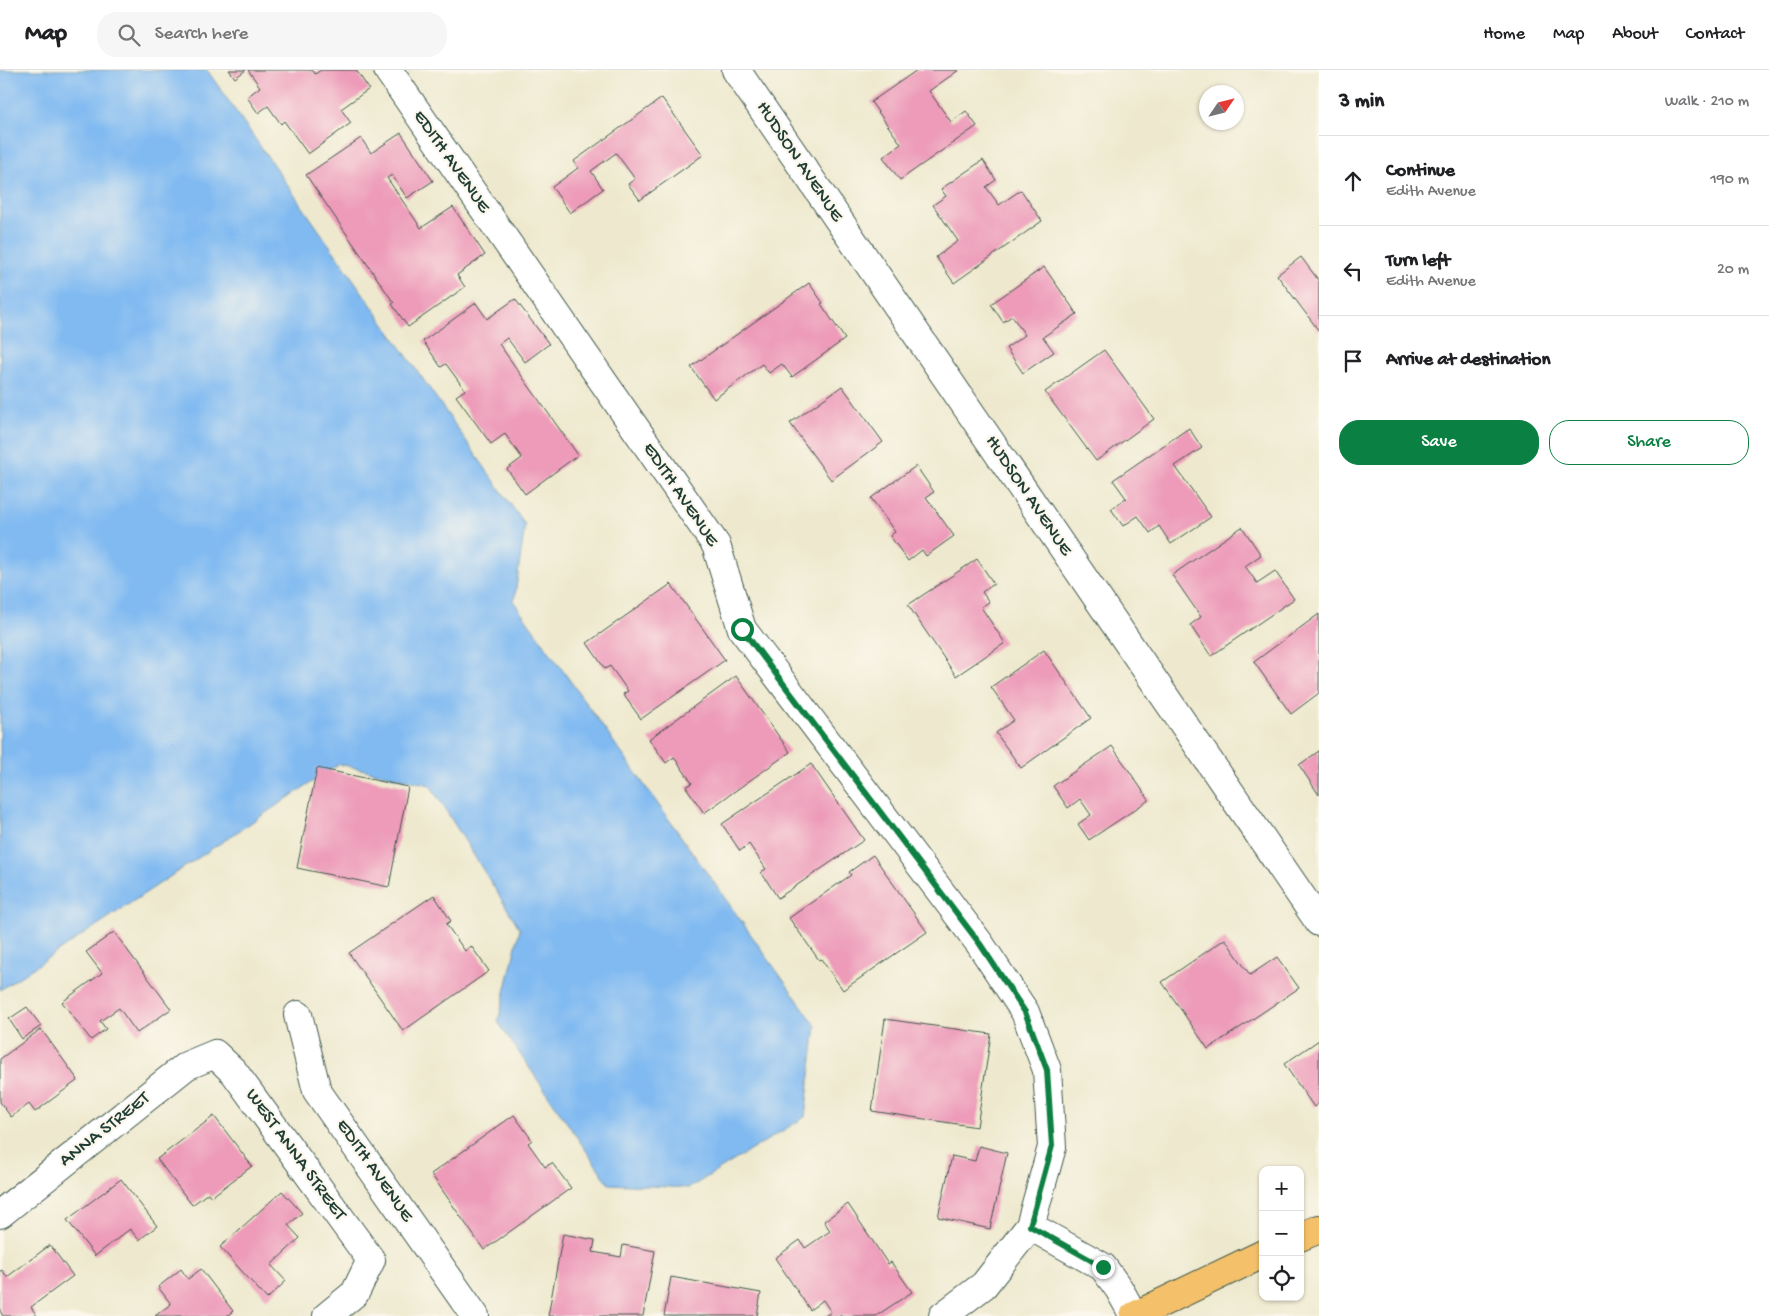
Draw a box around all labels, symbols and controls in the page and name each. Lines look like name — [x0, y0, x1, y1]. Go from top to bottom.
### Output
search box — [97, 12, 447, 57]
text: Map — [25, 20, 67, 49]
icon: search — [115, 21, 143, 49]
text: Search here — [155, 23, 248, 46]
text: Home — [1483, 24, 1525, 45]
text: Map — [1553, 24, 1584, 45]
text: About — [1612, 24, 1658, 45]
text: Contact — [1686, 24, 1744, 45]
north arrow — [1199, 85, 1244, 130]
text: 3 min — [1339, 90, 1384, 115]
text: Walk · 210 m — [1665, 93, 1749, 112]
street label: HUDSON AVENUE — [750, 97, 848, 227]
street label: EDITH AVENUE — [407, 106, 496, 219]
text: Continue — [1386, 160, 1455, 183]
icon: ahead — [1339, 167, 1367, 195]
text: 190 m — [1710, 171, 1749, 190]
text: Edith Avenue — [1386, 183, 1476, 202]
text: Turn left — [1386, 250, 1450, 273]
icon: left — [1339, 257, 1367, 285]
text: 20 m — [1717, 261, 1749, 280]
text: Edith Avenue — [1386, 273, 1476, 292]
icon: arrive — [1339, 347, 1367, 375]
text: Arrive at destination — [1386, 349, 1550, 372]
button: Save — [1339, 420, 1539, 465]
button: Share — [1549, 420, 1749, 465]
street label: HUDSON AVENUE — [979, 431, 1077, 561]
street label: EDITH AVENUE — [637, 439, 724, 552]
route start — [731, 618, 754, 641]
street label: WEST ANNA STREET — [239, 1085, 351, 1226]
street label: ANNA STREET — [55, 1087, 155, 1173]
street label: EDITH AVENUE — [330, 1115, 419, 1228]
map controls — [1259, 1166, 1304, 1301]
button: + — [1259, 1166, 1304, 1211]
button: − — [1259, 1211, 1304, 1256]
route end — [1092, 1256, 1115, 1279]
button: locate — [1259, 1256, 1304, 1301]

